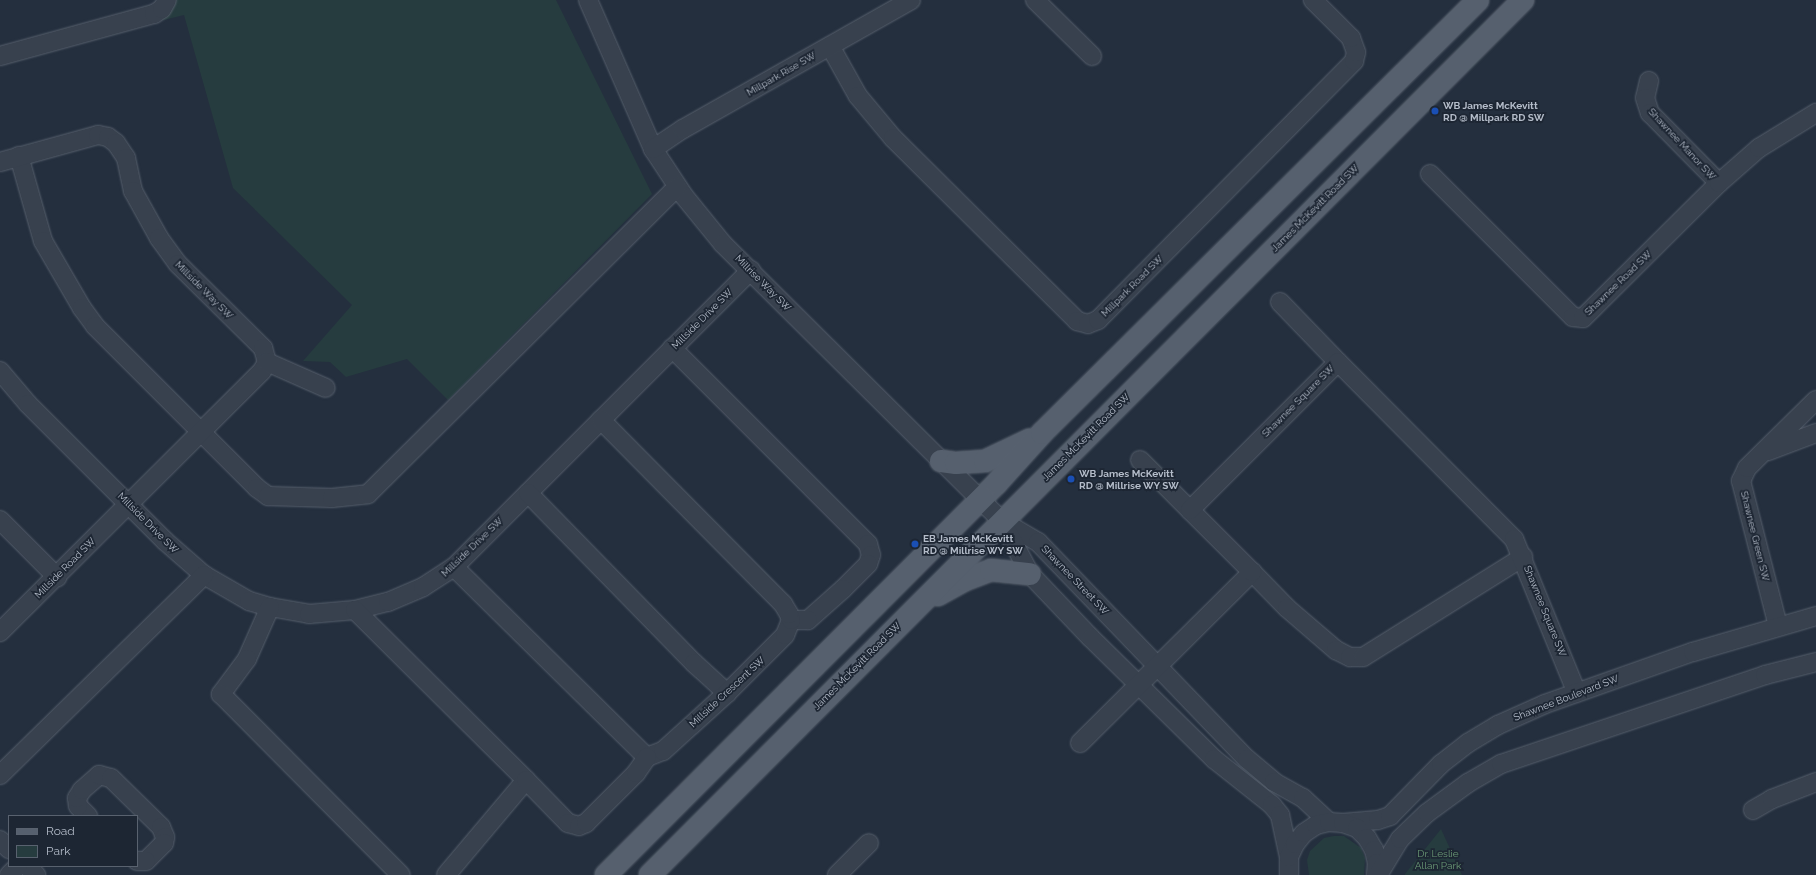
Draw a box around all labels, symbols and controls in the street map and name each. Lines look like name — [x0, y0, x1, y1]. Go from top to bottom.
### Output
street label: Millpark Rise SW — [744, 49, 818, 99]
place label: WB James McKevitt RD @ Millpark RD SW — [1443, 99, 1544, 122]
marker: WB James McKevitt RD @ Millpark RD SW — [1430, 106, 1440, 116]
street label: Shawnee Manor SW — [1646, 106, 1718, 182]
street label: James McKevitt Road SW — [1269, 162, 1361, 254]
street label: Shawnee Road SW — [1582, 248, 1654, 318]
street label: Millrise Way SW — [732, 252, 794, 314]
street label: Millpark Road SW — [1099, 253, 1165, 319]
street label: Millside Way SW — [172, 258, 236, 322]
street label: Millside Drive SW — [669, 286, 735, 352]
street label: Shawnee Square SW — [1259, 362, 1337, 440]
street label: James McKevitt Road SW — [1040, 391, 1132, 483]
place label: WB James McKevitt RD @ Millrise WY SW — [1079, 467, 1179, 490]
marker: WB James McKevitt RD @ Millrise WY SW — [1066, 474, 1076, 484]
street label: Millside Drive SW — [115, 490, 181, 556]
street label: Shawnee Green SW — [1738, 490, 1772, 582]
street label: Millside Drive SW — [439, 515, 505, 579]
place label: EB James McKevitt RD @ Millrise WY SW — [923, 532, 1023, 556]
street label: Millside Road SW — [32, 535, 98, 601]
marker: EB James McKevitt RD @ Millrise WY SW — [910, 539, 920, 549]
street label: Shawnee Street SW — [1039, 543, 1111, 617]
street label: Shawnee Square SW — [1521, 564, 1569, 658]
street label: James McKevitt Road SW — [811, 620, 903, 712]
street label: Millside Crescent SW — [687, 654, 767, 730]
street label: Shawnee Boulevard SW — [1512, 672, 1620, 724]
legend — [8, 815, 138, 867]
text: Road — [46, 824, 75, 838]
text: Park — [46, 844, 71, 858]
park label: Dr. Leslie Allan Park — [1415, 847, 1461, 870]

